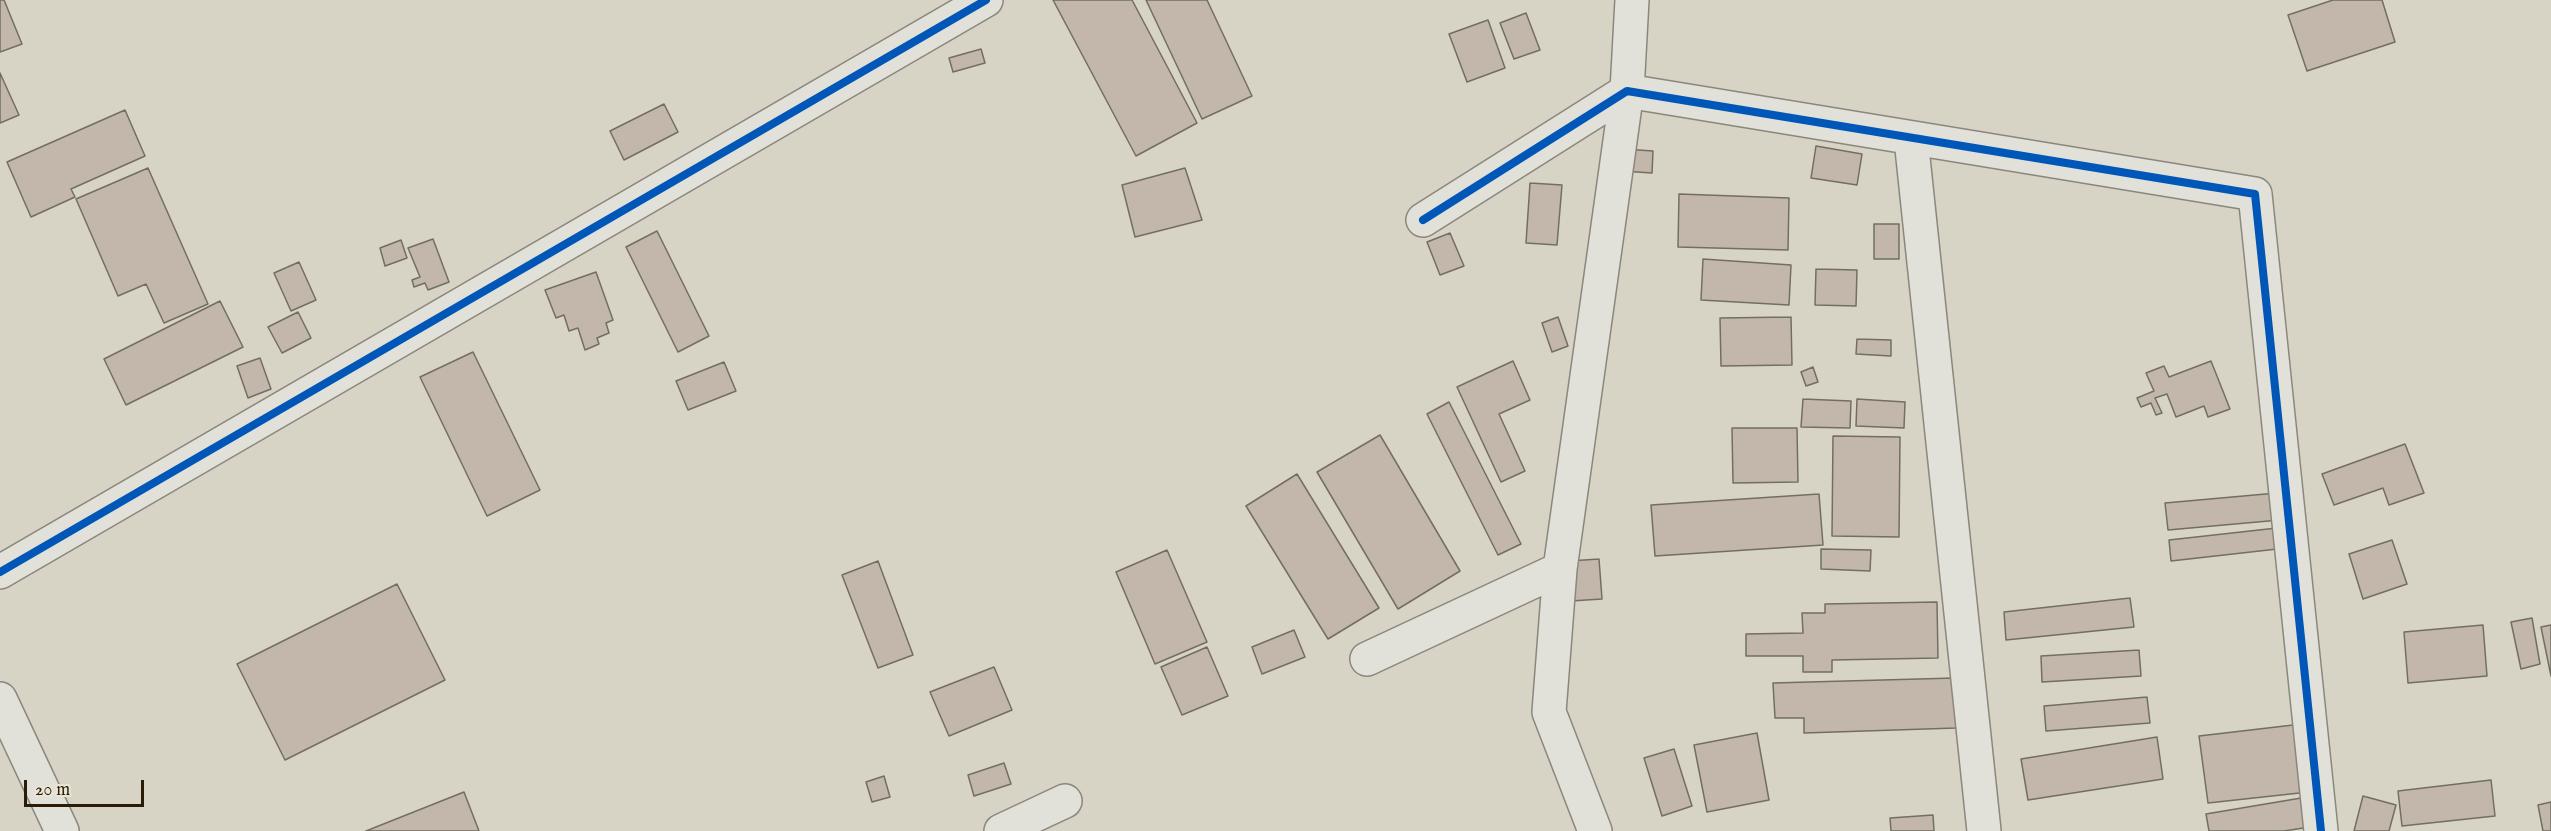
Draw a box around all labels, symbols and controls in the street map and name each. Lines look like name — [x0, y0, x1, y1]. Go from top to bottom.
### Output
scale bar — [27, 768, 147, 806]
text: 20 m — [35, 779, 70, 802]

